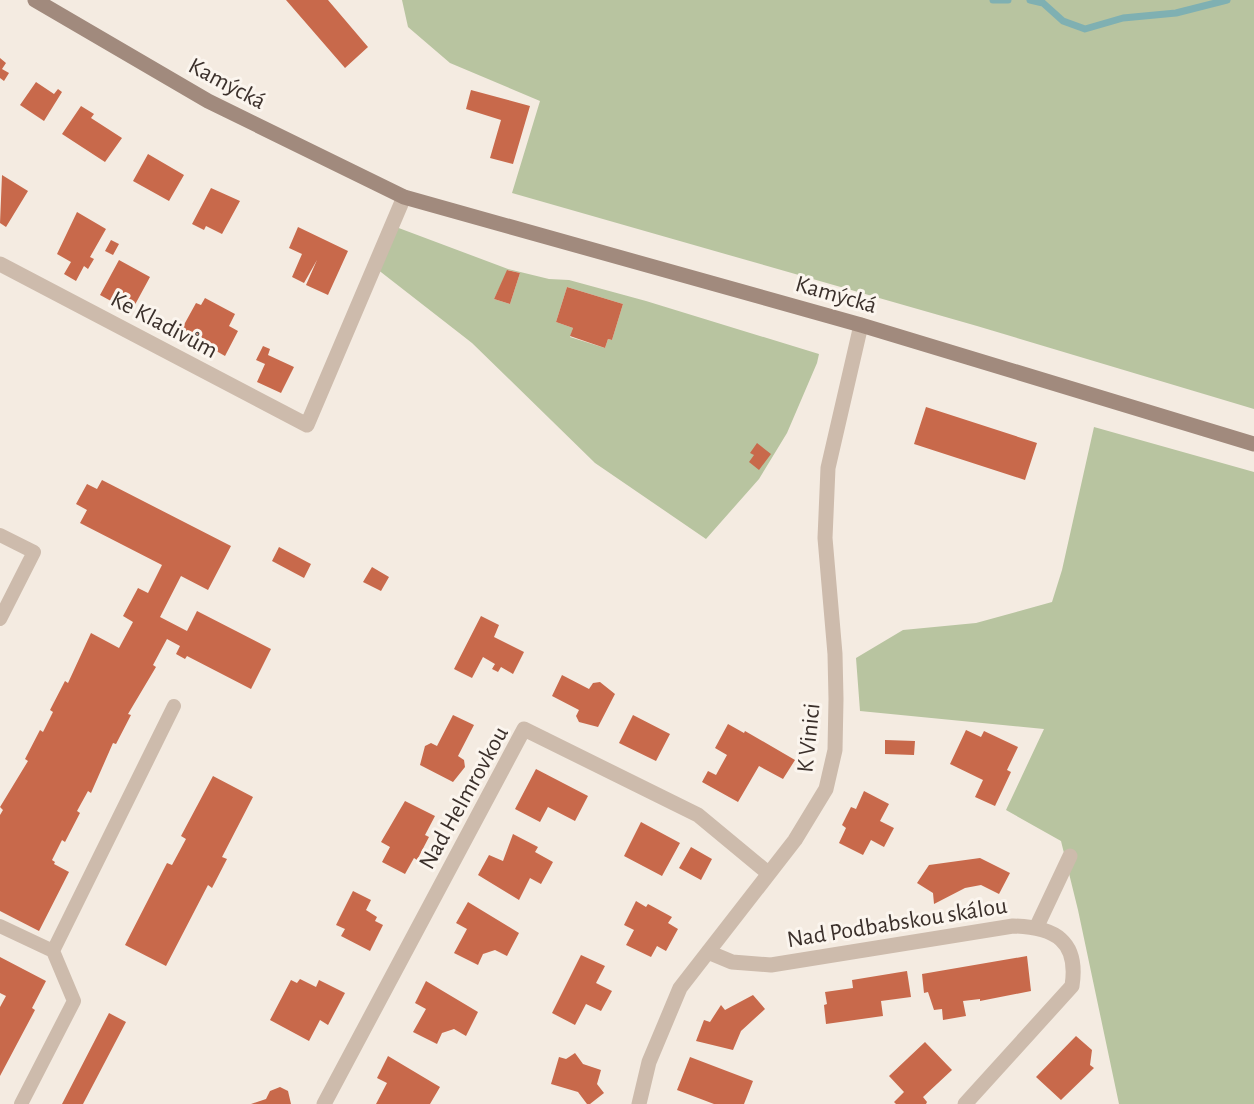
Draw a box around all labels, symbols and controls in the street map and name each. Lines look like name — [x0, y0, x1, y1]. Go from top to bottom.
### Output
street label: Kamýcká — [184, 54, 270, 114]
street label: Kamýcká — [792, 272, 880, 318]
street label: Ke Kladivům — [107, 287, 221, 363]
street label: K Vinici — [793, 702, 825, 774]
street label: Nad Helmrovkou — [415, 723, 513, 873]
street label: Nad Podbabskou skálou — [785, 894, 1009, 952]

